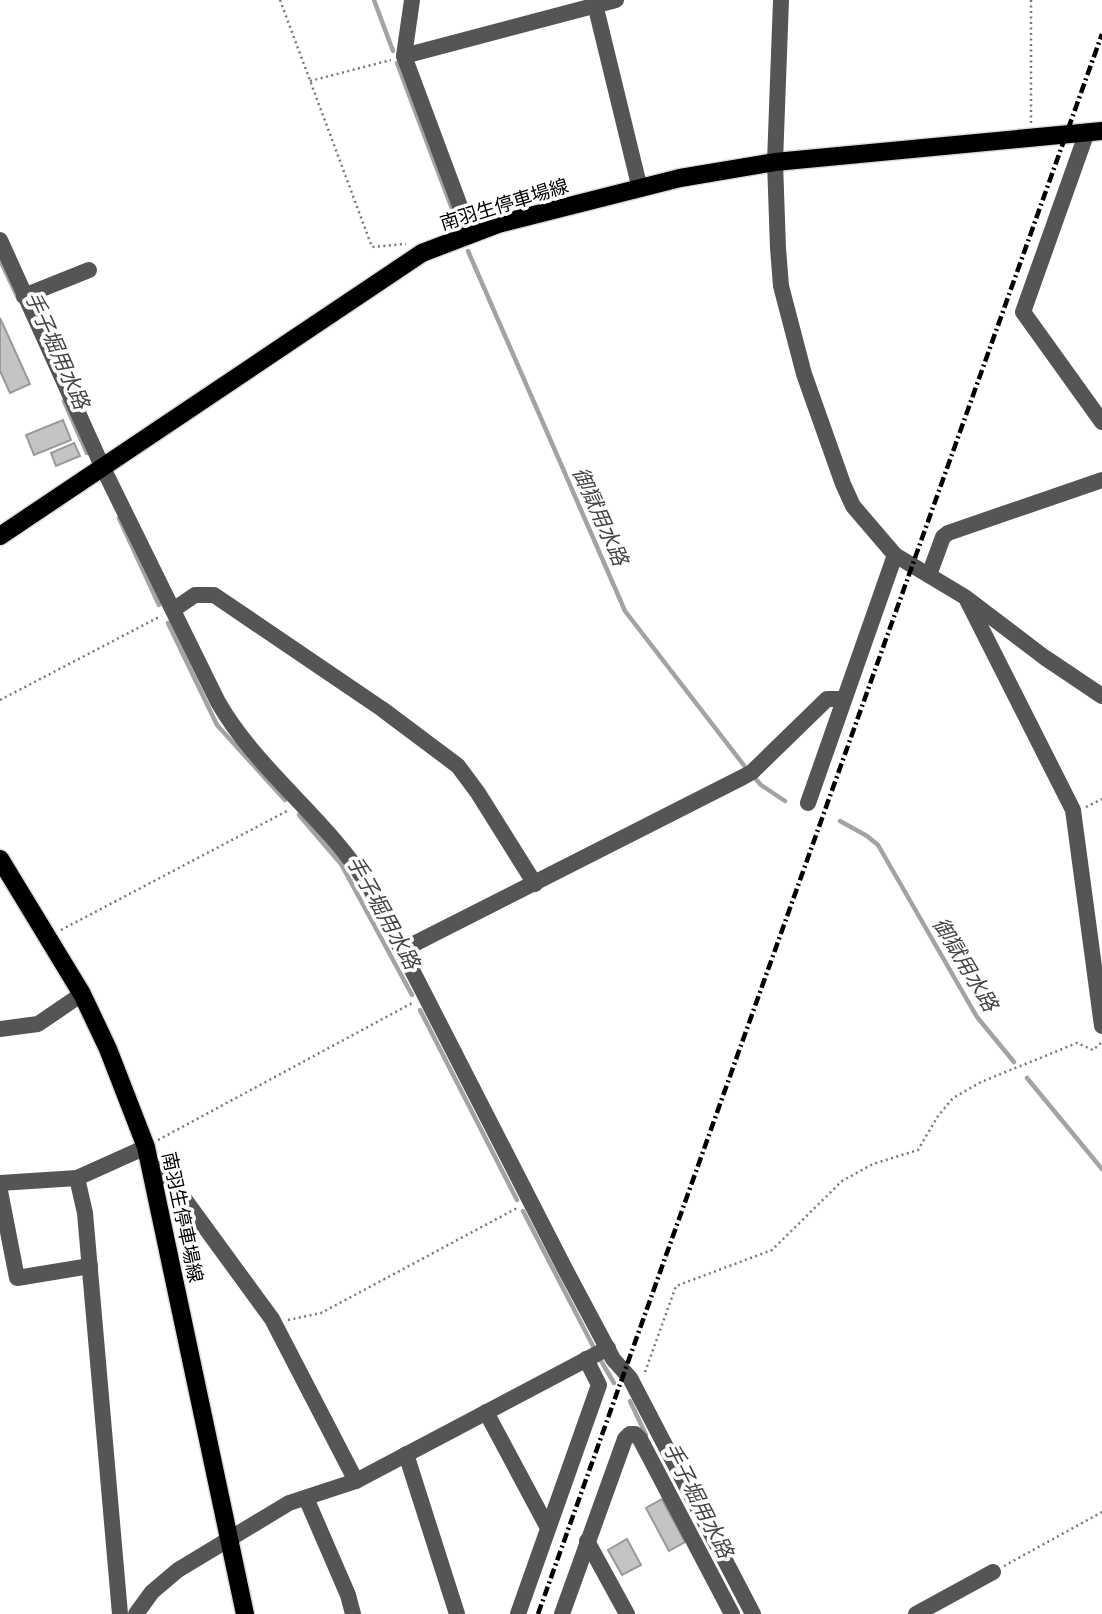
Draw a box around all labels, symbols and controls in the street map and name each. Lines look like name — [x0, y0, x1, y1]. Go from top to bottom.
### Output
street label: 南羽生停車場線 — [437, 174, 571, 234]
water label: 手子堀用水路 — [21, 288, 95, 414]
water label: 御獄用水路 — [569, 463, 634, 571]
water label: 手子堀用水路 — [343, 851, 426, 975]
water label: 御獄用水路 — [929, 913, 1004, 1017]
street label: 南羽生停車場線 — [158, 1150, 208, 1284]
water label: 手子堀用水路 — [660, 1438, 739, 1563]

